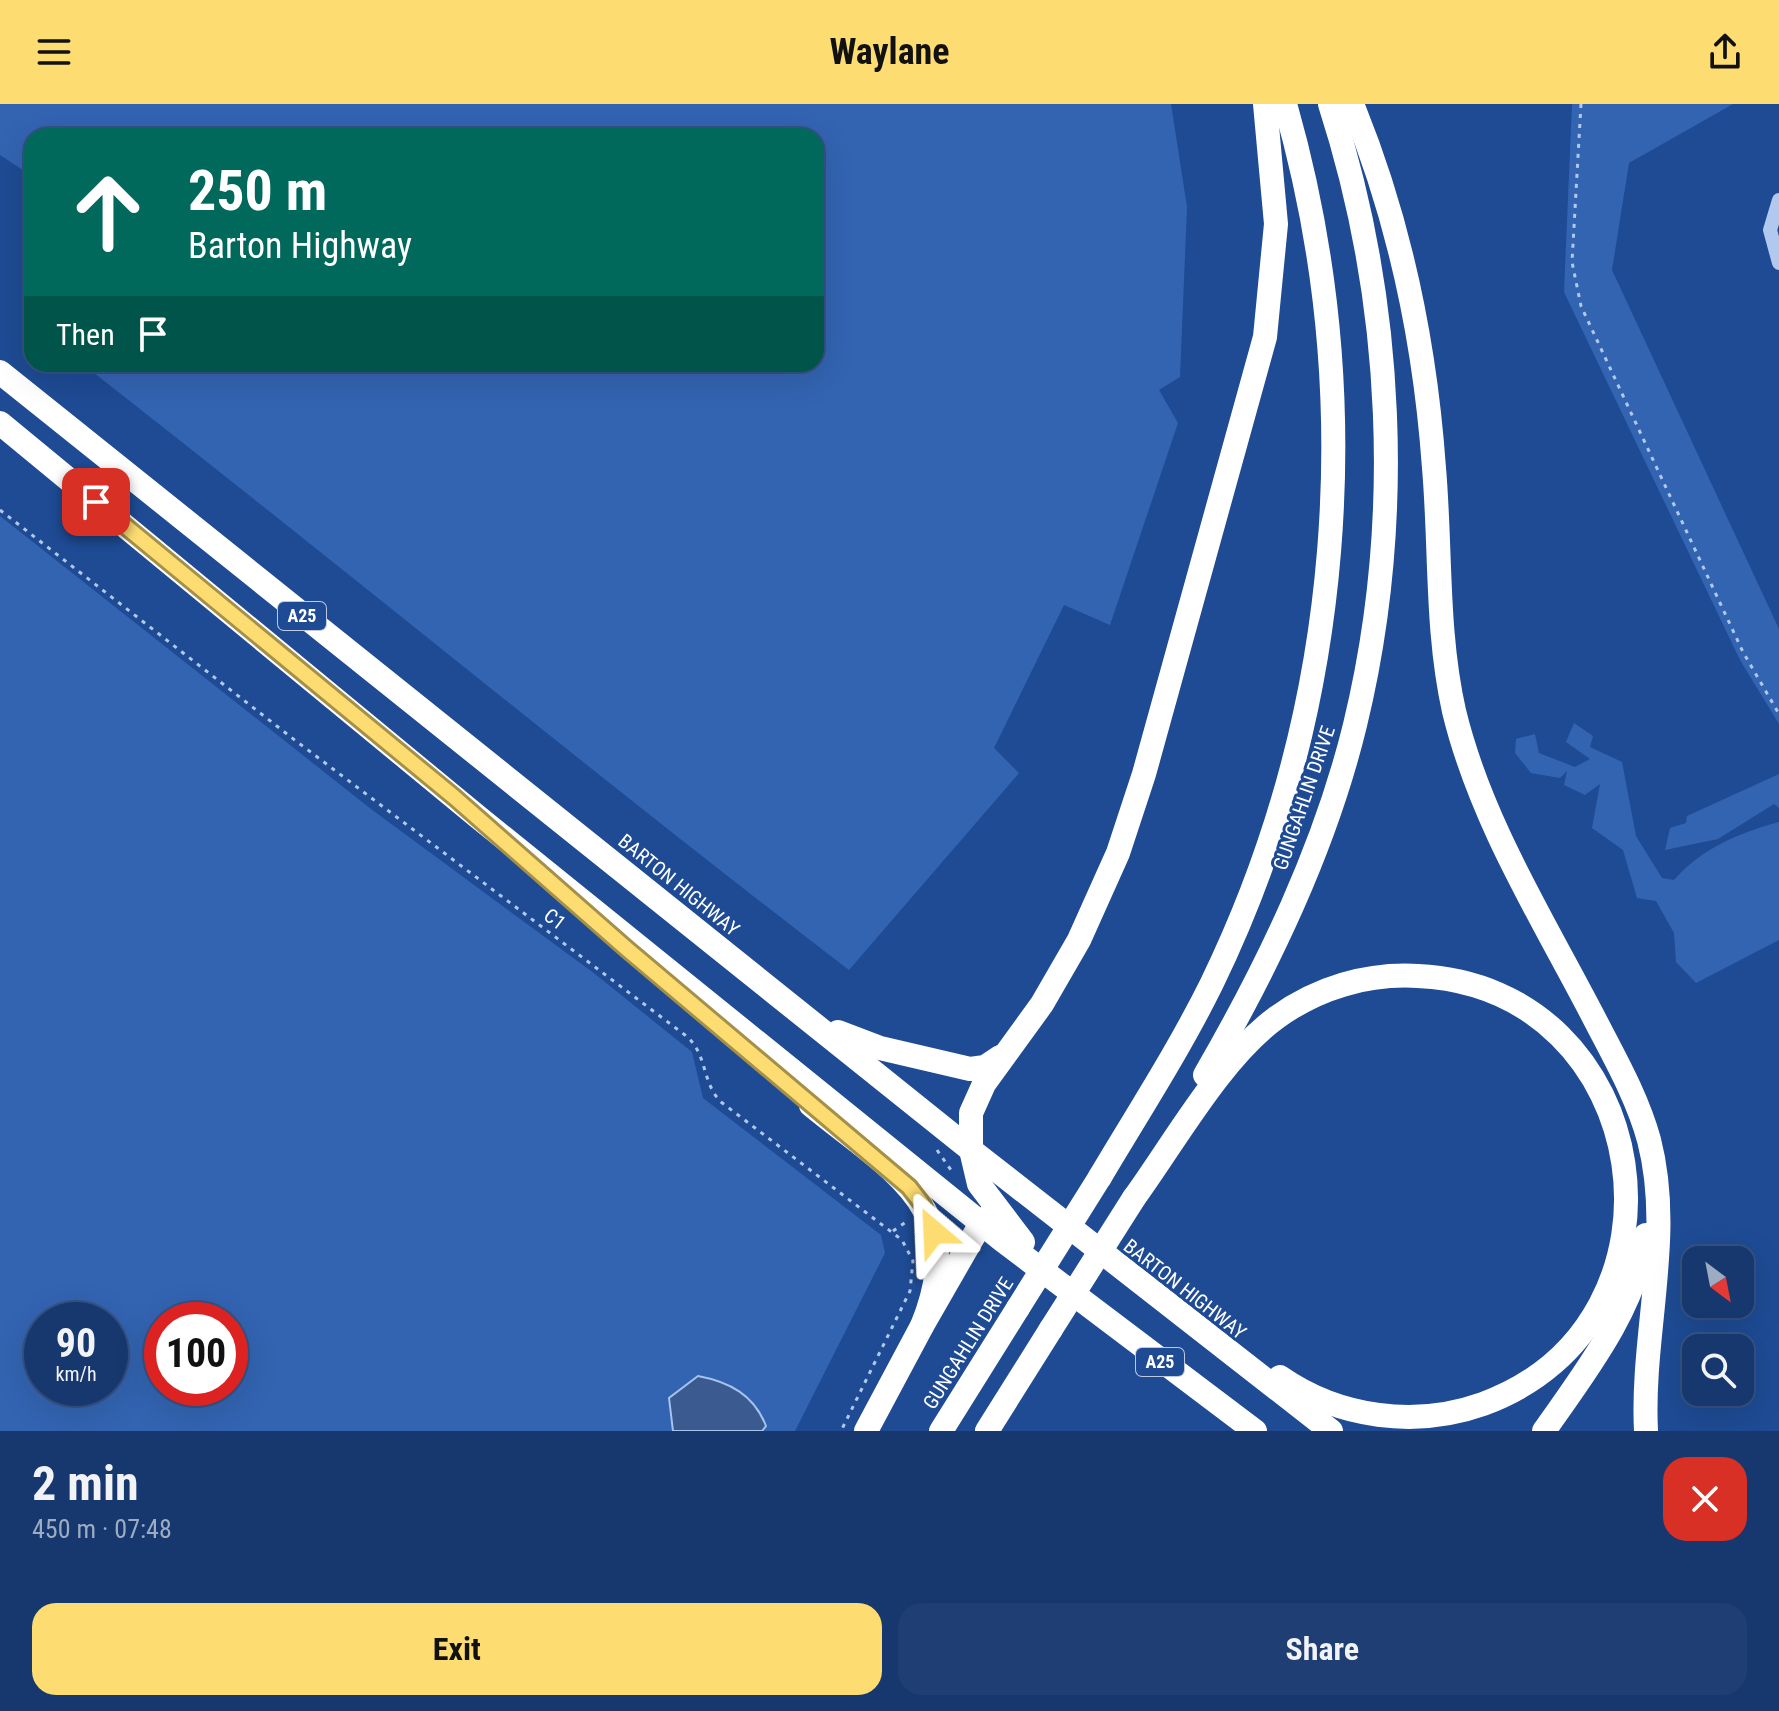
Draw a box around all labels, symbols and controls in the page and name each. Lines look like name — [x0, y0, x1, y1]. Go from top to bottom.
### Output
icon: menu — [32, 30, 76, 74]
icon: share — [1703, 30, 1747, 74]
text: Waylane — [829, 31, 950, 73]
text: 250 m — [188, 158, 327, 224]
icon: ahead — [56, 160, 160, 264]
text: Barton Highway — [188, 225, 412, 267]
icon: arrive — [131, 312, 175, 356]
text: Then — [56, 317, 115, 352]
pin — [62, 468, 130, 536]
icon: arrive — [74, 480, 118, 524]
road number: A25 — [278, 602, 326, 630]
street label: GUNGAHLIN DRIVE — [1268, 723, 1340, 873]
street label: BARTON HIGHWAY — [614, 829, 745, 942]
street label: C1 — [539, 903, 571, 935]
position arrow — [892, 1190, 976, 1274]
street label: BARTON HIGHWAY — [1119, 1234, 1251, 1345]
north arrow — [1682, 1246, 1754, 1318]
map controls — [1682, 1246, 1754, 1406]
street label: GUNGAHLIN DRIVE — [918, 1273, 1018, 1413]
speed limit sign: 100 — [144, 1302, 248, 1406]
text: 90 — [56, 1320, 96, 1367]
button: search — [1682, 1334, 1754, 1406]
road number: A25 — [1136, 1348, 1184, 1376]
text: km/h — [55, 1362, 97, 1386]
text: 2 min — [32, 1455, 139, 1512]
button: close — [1663, 1457, 1747, 1541]
text: 450 m · 07:48 — [32, 1514, 172, 1544]
button: Exit — [32, 1603, 882, 1695]
button: Share — [898, 1603, 1747, 1695]

